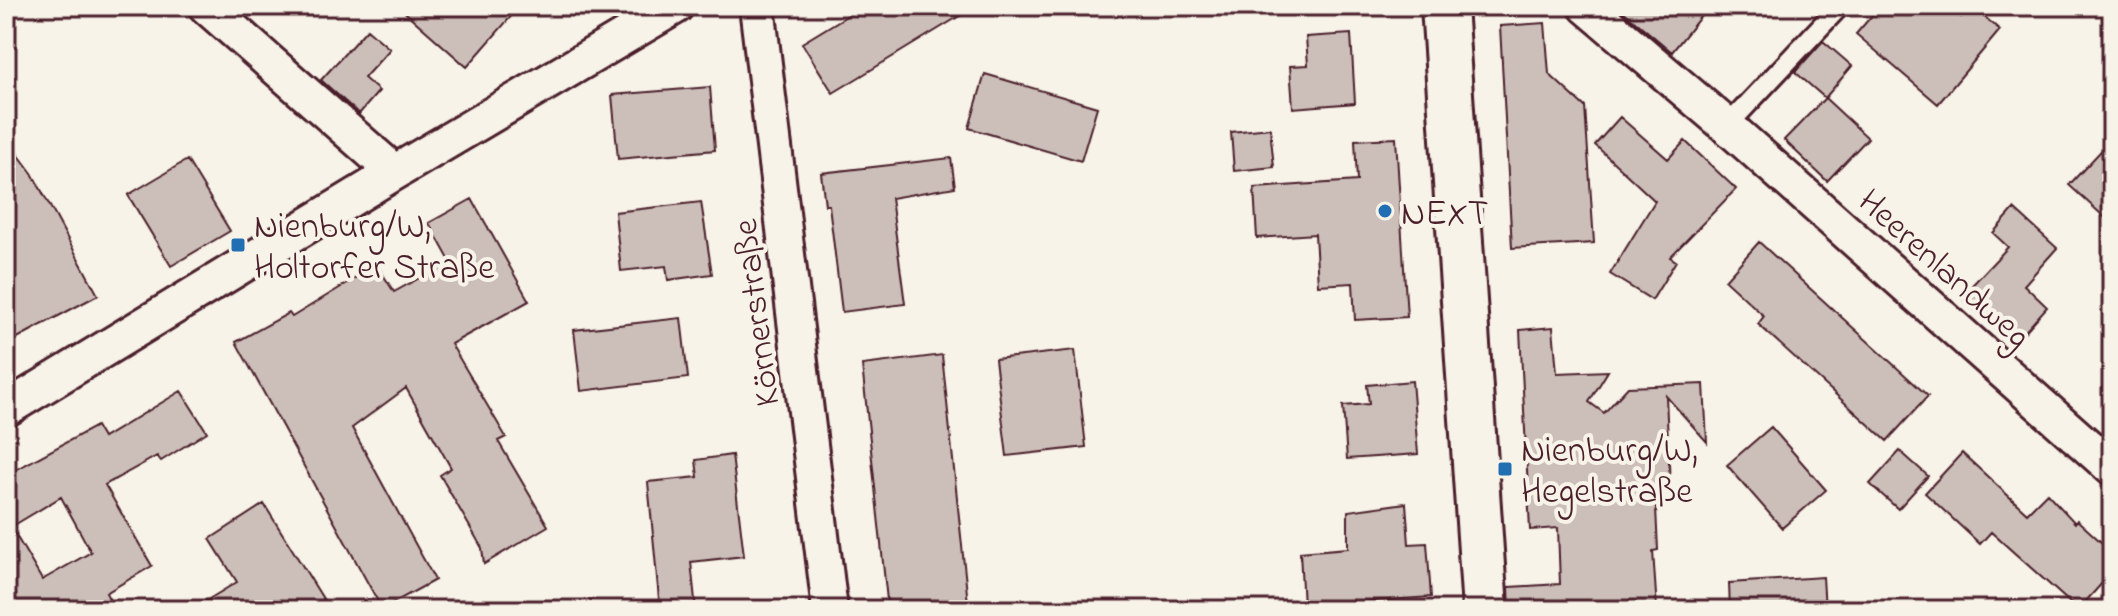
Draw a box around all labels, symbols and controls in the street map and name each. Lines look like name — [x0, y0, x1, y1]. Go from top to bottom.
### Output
street label: Heerenlandweg — [1844, 178, 2042, 363]
place label: NEXT — [1401, 189, 1488, 242]
place label: Nienburg/W, Holtorfer Straße — [254, 202, 495, 296]
marker: NEXT — [1376, 202, 1394, 220]
street label: Körnerstraße — [721, 215, 796, 409]
marker: Nienburg/W, Holtorfer Straße — [229, 236, 247, 254]
place label: Nienburg/W, Hegelstraße — [1521, 426, 1698, 520]
marker: Nienburg/W, Hegelstraße — [1496, 460, 1514, 478]

